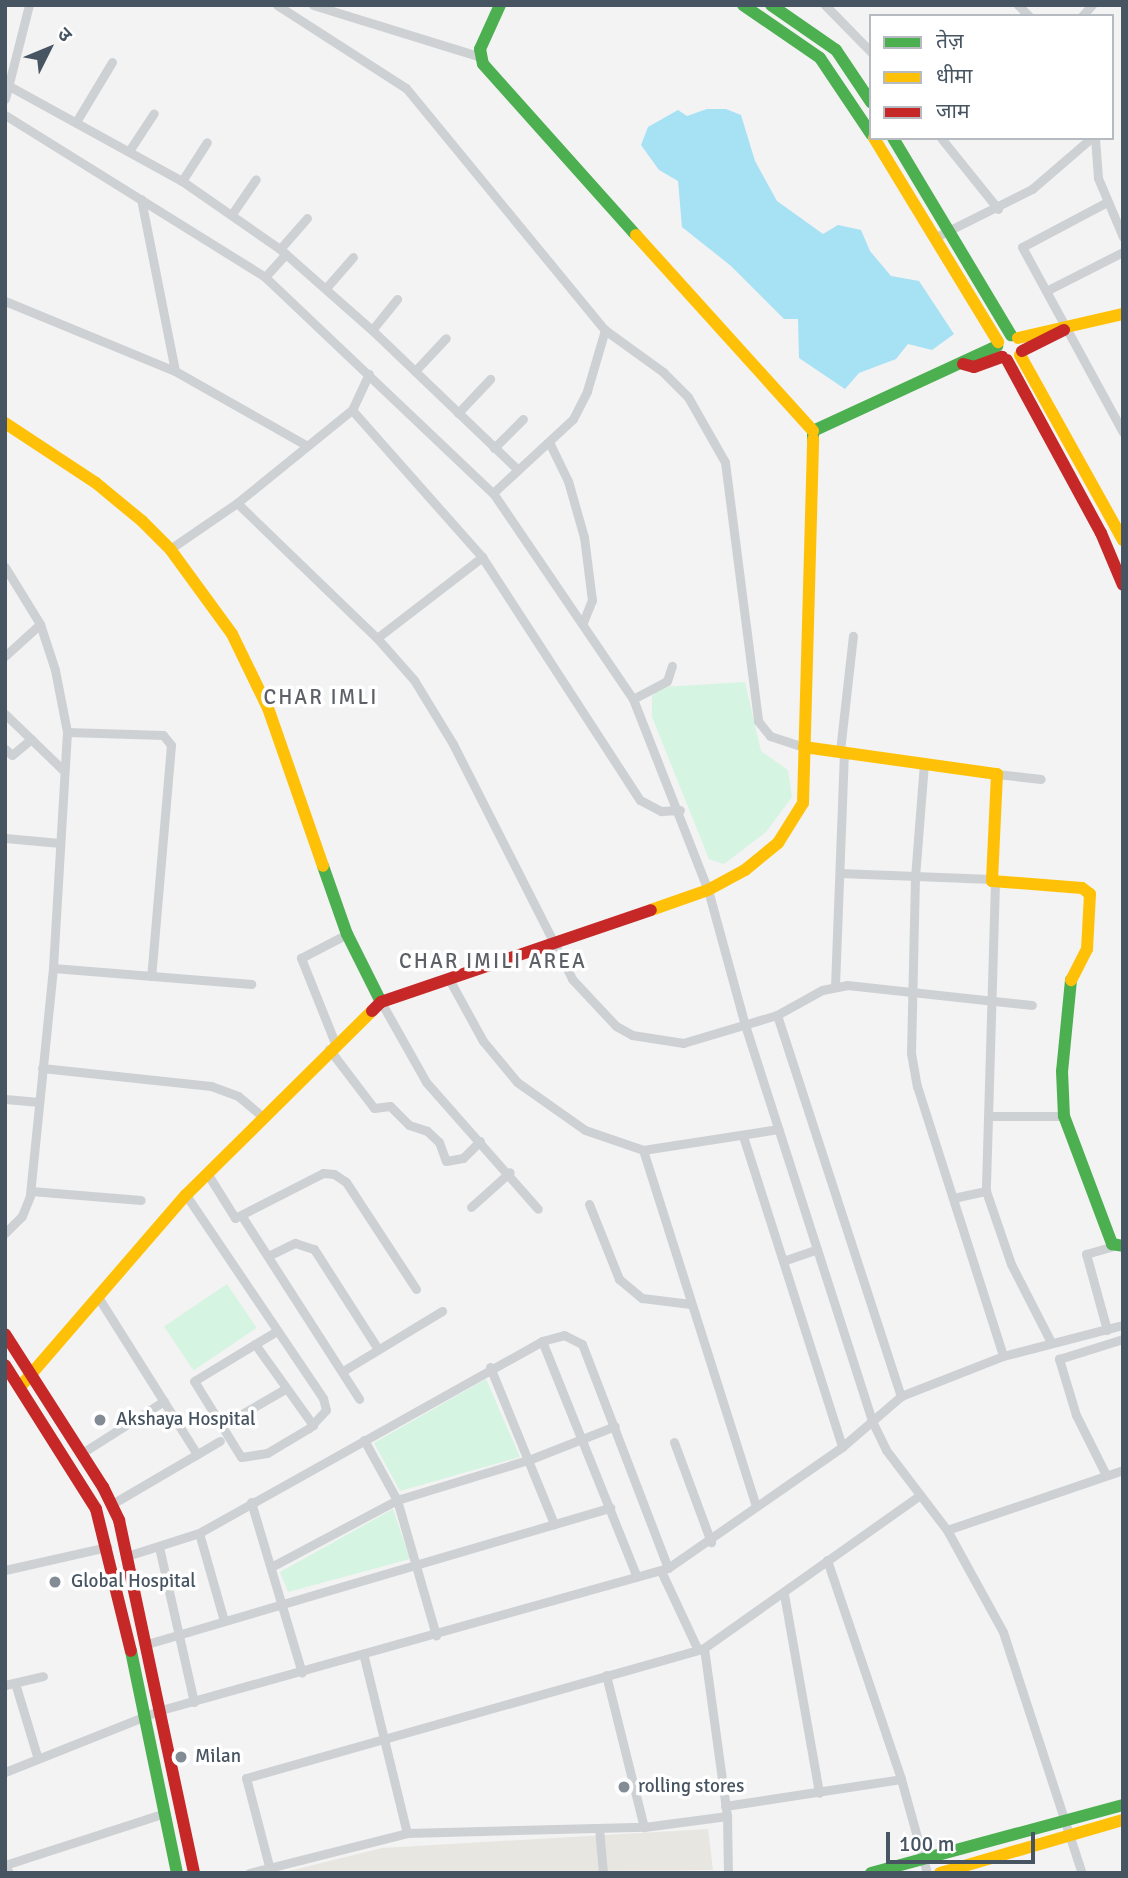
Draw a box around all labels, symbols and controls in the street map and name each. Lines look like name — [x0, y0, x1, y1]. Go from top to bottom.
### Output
north arrow — [14, 14, 84, 84]
legend — [869, 14, 1114, 140]
text: उ — [52, 22, 77, 47]
text: तेज़ — [936, 28, 964, 54]
text: धीमा — [936, 63, 972, 89]
text: जाम — [936, 98, 970, 124]
district label: CHAR IMLI — [265, 684, 377, 710]
district label: CHAR IMILI AREA — [401, 948, 585, 974]
place label: Akshaya Hospital — [116, 1409, 256, 1431]
marker: Akshaya Hospital — [90, 1410, 110, 1430]
place label: Global Hospital — [71, 1571, 196, 1593]
marker: Global Hospital — [45, 1572, 65, 1592]
place label: Milan — [195, 1746, 241, 1768]
marker: Milan — [173, 1749, 189, 1765]
place label: rolling stores — [638, 1776, 744, 1798]
marker: rolling stores — [616, 1779, 632, 1795]
scale bar — [890, 1818, 1039, 1862]
text: 100 m — [899, 1831, 954, 1857]

